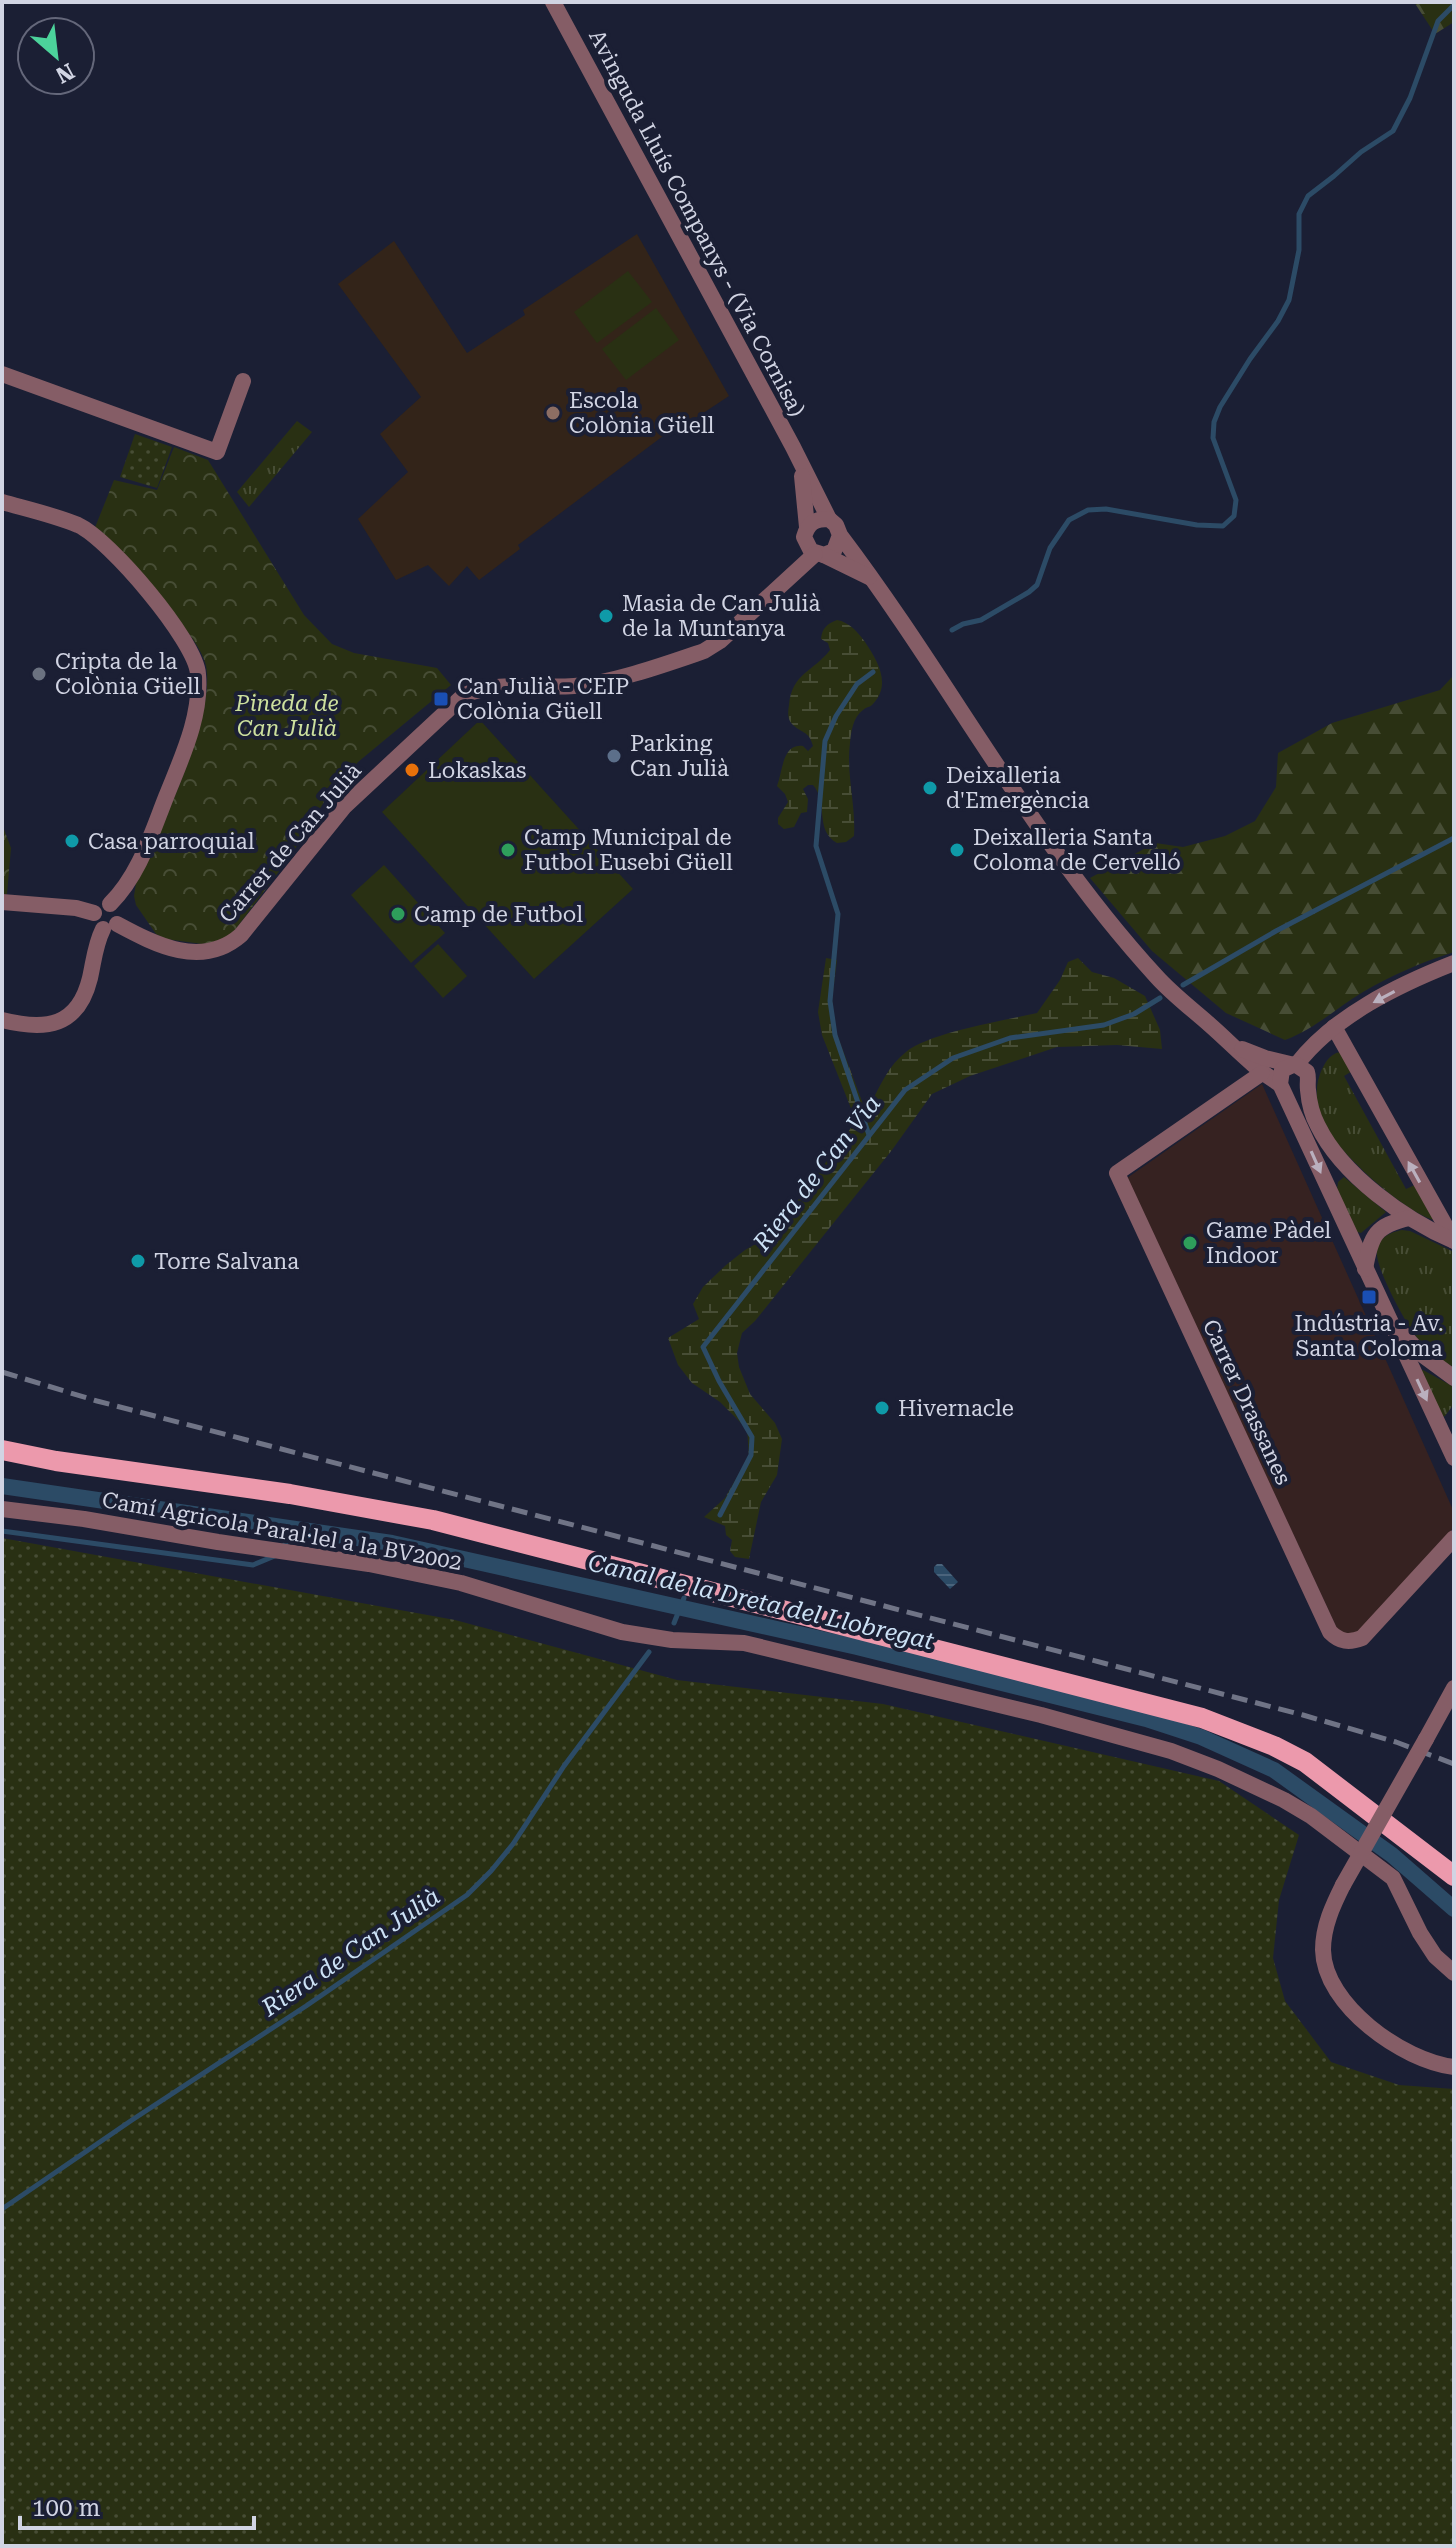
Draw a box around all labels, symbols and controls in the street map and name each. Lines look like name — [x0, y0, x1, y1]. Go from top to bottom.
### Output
north arrow — [16, 16, 96, 96]
street label: Avinguda Lluís Companys - (Via Cornisa) — [584, 25, 810, 421]
text: N — [52, 58, 79, 88]
place label: Escola Colònia Güell — [569, 388, 714, 438]
marker: Escola Colònia Güell — [544, 404, 562, 422]
place label: Masia de Can Julià de la Muntanya — [622, 591, 820, 641]
marker: Masia de Can Julià de la Muntanya — [597, 607, 615, 625]
place label: Cripta de la Colònia Güell — [55, 649, 200, 699]
marker: Cripta de la Colònia Güell — [30, 665, 48, 683]
place label: Can Julià - CEIP Colònia Güell — [457, 674, 629, 724]
marker: Can Julià - CEIP Colònia Güell — [432, 690, 450, 708]
park label: Pineda de Can Julià — [234, 691, 339, 741]
place label: Parking Can Julià — [630, 731, 729, 781]
marker: Parking Can Julià — [605, 747, 623, 765]
street label: Carrer de Can Julià — [214, 758, 366, 928]
place label: Lokaskas — [428, 758, 526, 783]
marker: Lokaskas — [403, 761, 421, 779]
place label: Deixalleria d'Emergència — [946, 763, 1089, 813]
marker: Deixalleria d'Emergència — [921, 779, 939, 797]
place label: Camp Municipal de Futbol Eusebi Güell — [524, 825, 733, 875]
place label: Deixalleria Santa Coloma de Cervelló — [973, 825, 1181, 875]
place label: Casa parroquial — [88, 829, 255, 854]
marker: Casa parroquial — [63, 832, 81, 850]
marker: Camp Municipal de Futbol Eusebi Güell — [499, 841, 517, 859]
marker: Deixalleria Santa Coloma de Cervelló — [948, 841, 966, 859]
place label: Camp de Futbol — [414, 902, 583, 927]
marker: Camp de Futbol — [389, 905, 407, 923]
one-way arrow — [1372, 990, 1395, 1004]
water label: Riera de Can Via — [747, 1090, 886, 1257]
one-way arrow — [1309, 1150, 1322, 1174]
one-way arrow — [1407, 1161, 1421, 1183]
place label: Game Pàdel Indoor — [1206, 1218, 1331, 1268]
marker: Game Pàdel Indoor — [1181, 1234, 1199, 1252]
place label: Torre Salvana — [154, 1249, 299, 1274]
marker: Torre Salvana — [129, 1252, 147, 1270]
marker: Indústria - Av. Santa Coloma — [1360, 1288, 1378, 1306]
place label: Indústria - Av. Santa Coloma — [1294, 1311, 1444, 1361]
street label: Carrer Drassanes — [1198, 1315, 1296, 1489]
one-way arrow — [1415, 1378, 1429, 1402]
place label: Hivernacle — [898, 1396, 1014, 1421]
marker: Hivernacle — [873, 1399, 891, 1417]
street label: Camí Agricola Paral·lel a la BV2002 — [100, 1487, 464, 1575]
water label: Canal de la Dreta del Llobregat — [585, 1549, 937, 1655]
water label: Riera de Can Julià — [256, 1882, 445, 2022]
scale bar — [20, 2480, 254, 2530]
text: 100 m — [32, 2494, 100, 2522]

